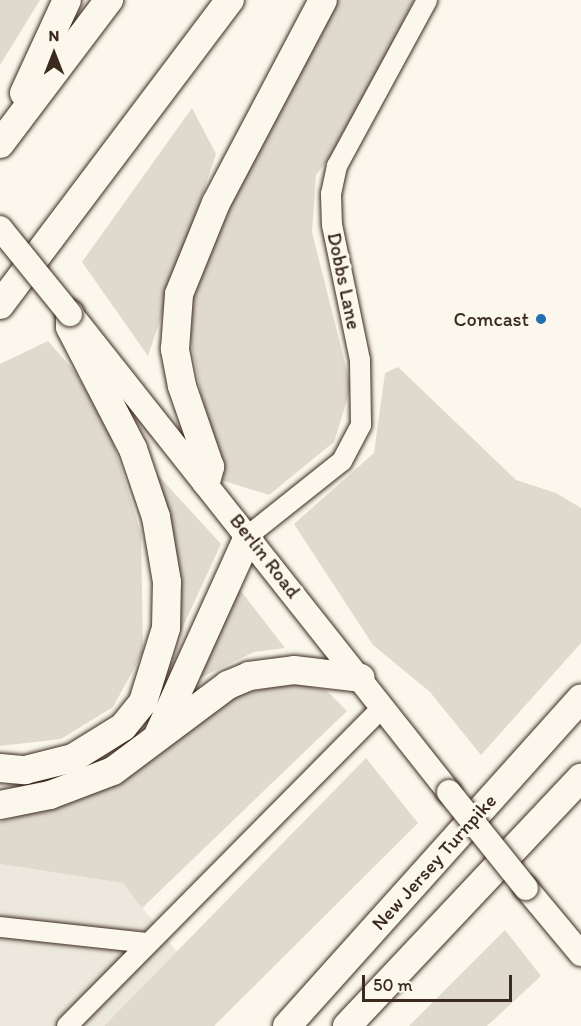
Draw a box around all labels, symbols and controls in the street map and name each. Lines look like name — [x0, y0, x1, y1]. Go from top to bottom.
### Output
north arrow — [24, 24, 84, 84]
text: N — [49, 26, 59, 45]
street label: Dobbs Lane — [322, 230, 366, 332]
place label: Comcast — [454, 307, 529, 331]
marker: Comcast — [534, 312, 548, 326]
street label: Berlin Road — [225, 509, 305, 603]
street label: New Jersey Turnpike — [366, 789, 502, 935]
scale bar — [365, 963, 515, 1001]
text: 50 m — [373, 974, 413, 996]

